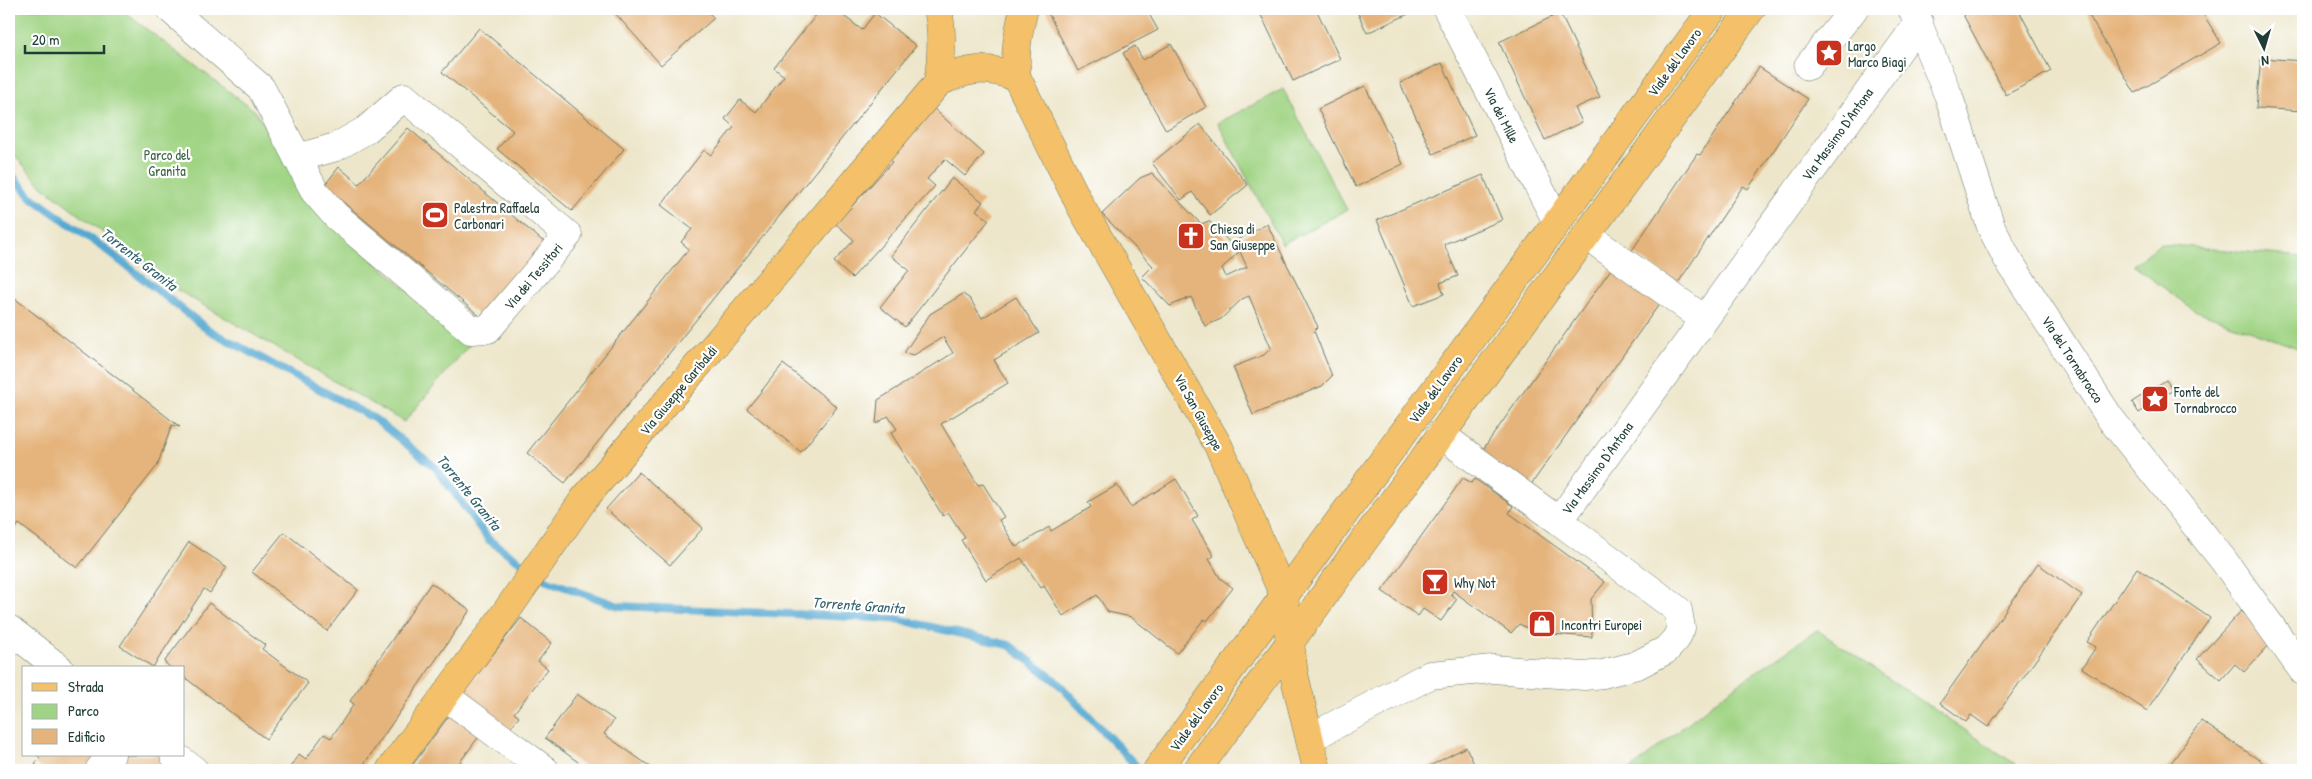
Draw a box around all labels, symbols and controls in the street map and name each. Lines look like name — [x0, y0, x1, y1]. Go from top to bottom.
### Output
scale bar — [25, 22, 104, 54]
north arrow — [2240, 22, 2290, 72]
street label: Viale del Lavoro — [1643, 24, 1705, 100]
text: 20 m — [32, 29, 59, 50]
place label: Largo Marco Biagi — [1848, 36, 1907, 72]
place icon: Largo Marco Biagi — [1814, 38, 1844, 68]
text: N — [2260, 52, 2270, 71]
street label: Via Massimo D'Antona — [1797, 83, 1877, 184]
street label: Via dei Mille — [1480, 84, 1524, 147]
park label: Parco del Granita — [144, 145, 191, 180]
place label: Palestra Raffaela Carbonari — [454, 198, 540, 233]
sports icon: Palestra Raffaela Carbonari — [420, 200, 450, 230]
place label: Chiesa di San Giuseppe — [1210, 219, 1276, 255]
church icon: Chiesa di San Giuseppe — [1176, 221, 1206, 251]
water label: Torrente Granita — [96, 222, 183, 297]
street label: Via dei Tessitori — [499, 238, 567, 314]
street label: Via del Tornabrocco — [2038, 312, 2108, 407]
street label: Via Giuseppe Garibaldi — [635, 341, 722, 439]
street label: Viale del Lavoro — [1404, 351, 1466, 427]
street label: Via San Giuseppe — [1169, 370, 1228, 455]
place label: Fonte del Tornabrocco — [2173, 382, 2237, 417]
place icon: Fonte del Tornabrocco — [2140, 384, 2170, 414]
street label: Via Massimo D'Antona — [1557, 417, 1637, 518]
water label: Torrente Granita — [432, 450, 507, 536]
bar icon: Why Not — [1420, 567, 1450, 597]
place label: Why Not — [1454, 573, 1496, 593]
water label: Torrente Granita — [811, 591, 907, 619]
shop icon: Incontri Europei — [1527, 609, 1557, 639]
place label: Incontri Europei — [1561, 615, 1642, 635]
legend — [22, 666, 185, 756]
text: Strada — [68, 676, 104, 697]
street label: Viale del Lavoro — [1165, 679, 1227, 755]
text: Parco — [68, 700, 99, 721]
text: Edificio — [68, 726, 105, 747]

